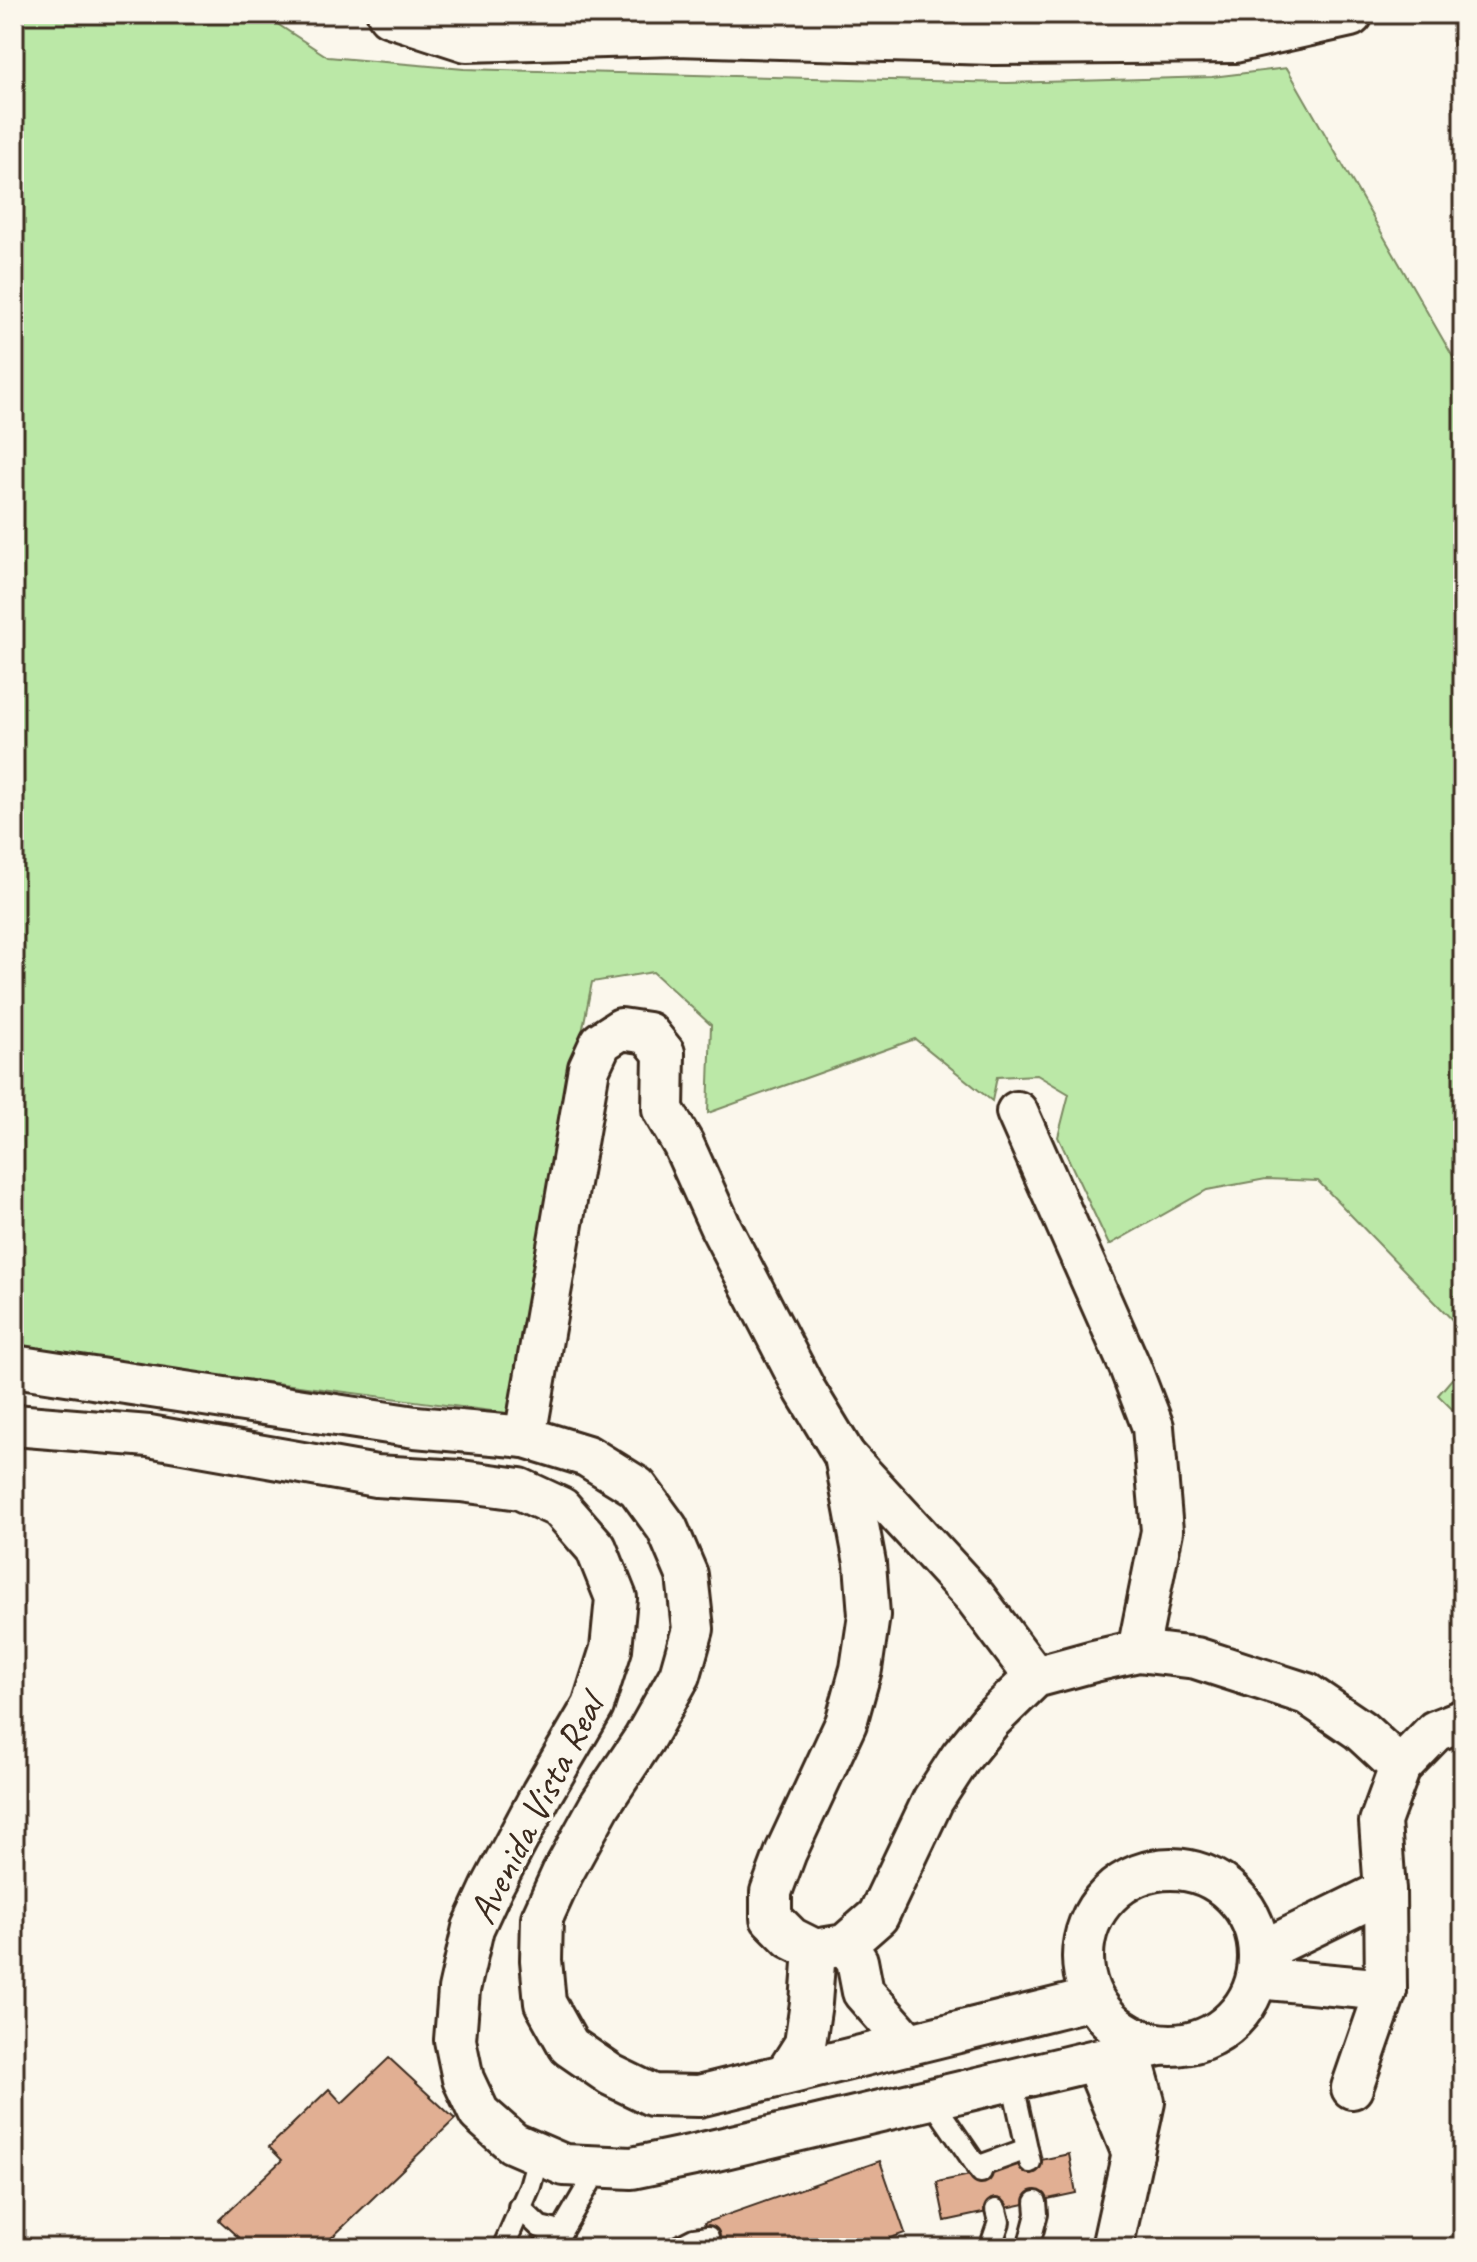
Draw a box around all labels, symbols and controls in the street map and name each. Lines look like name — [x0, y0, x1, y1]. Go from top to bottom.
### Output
street label: Avenida Vista Real — [457, 1681, 618, 1932]

